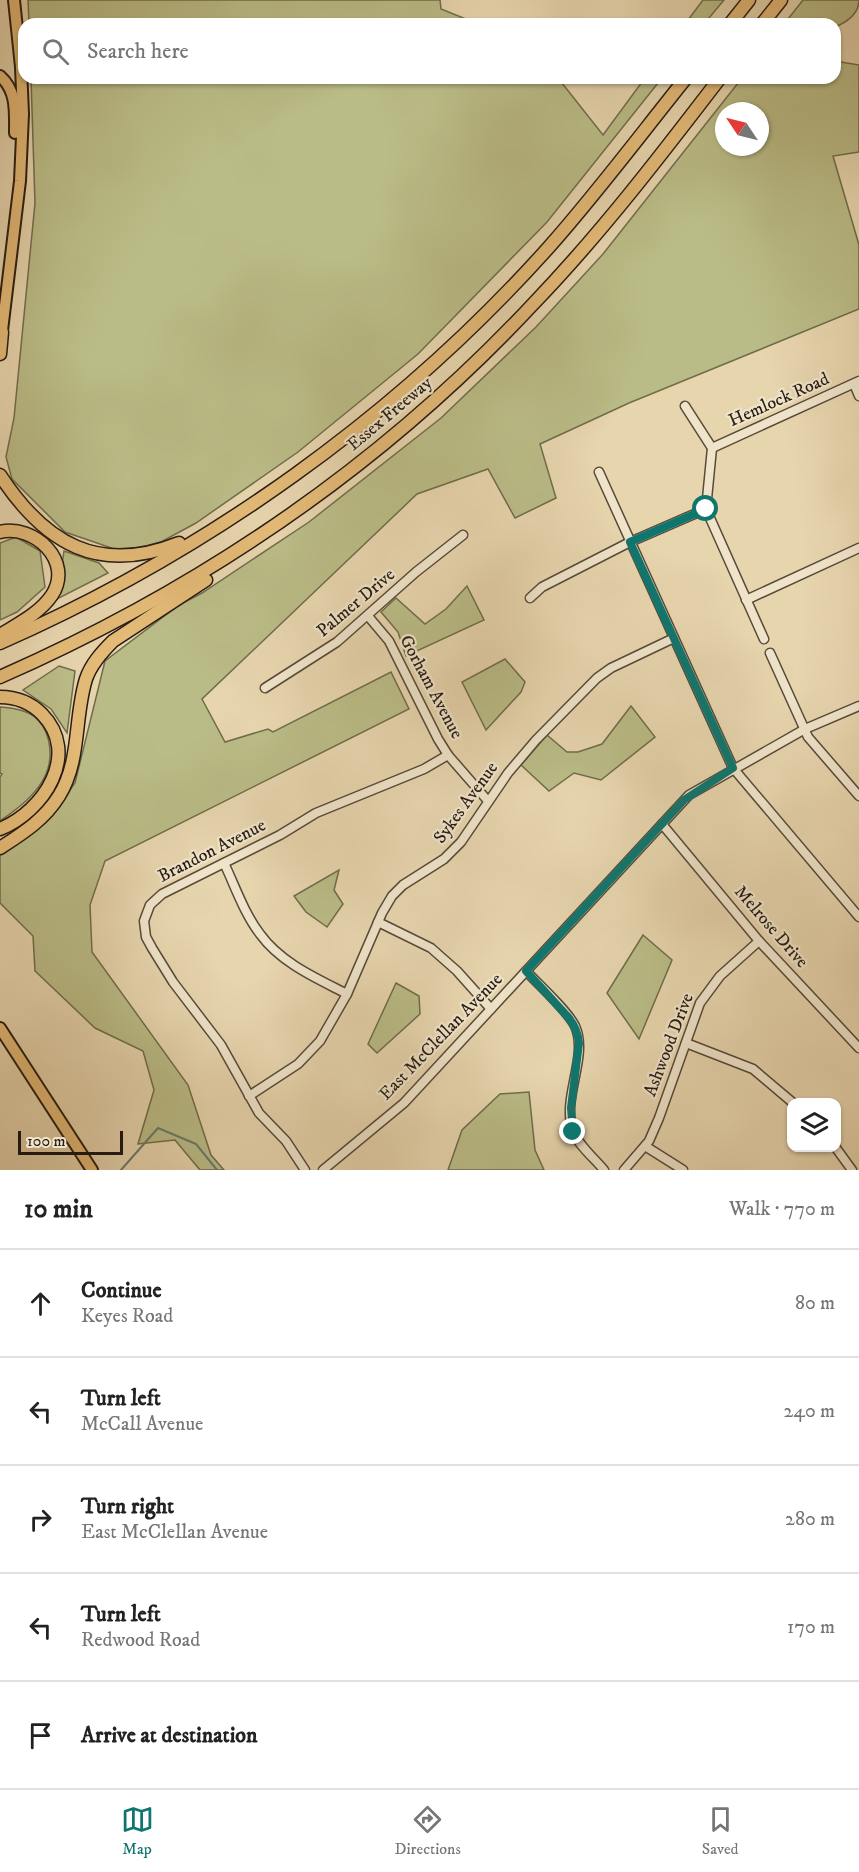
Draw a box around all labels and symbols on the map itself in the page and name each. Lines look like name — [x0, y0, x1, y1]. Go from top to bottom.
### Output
north arrow — [715, 102, 769, 156]
street label: Hemlock Road — [725, 368, 833, 432]
street label: Essex Freeway — [343, 372, 437, 456]
route start — [692, 495, 718, 521]
street label: Palmer Drive — [313, 564, 399, 642]
street label: Gorham Avenue — [394, 631, 468, 743]
street label: Sykes Avenue — [429, 758, 503, 848]
street label: Brandon Avenue — [154, 814, 270, 888]
street label: Melrose Drive — [729, 881, 813, 973]
street label: East McClellan Avenue — [375, 969, 507, 1105]
street label: Ashwood Drive — [639, 990, 699, 1100]
route end — [559, 1118, 585, 1144]
scale bar — [18, 1128, 123, 1156]

